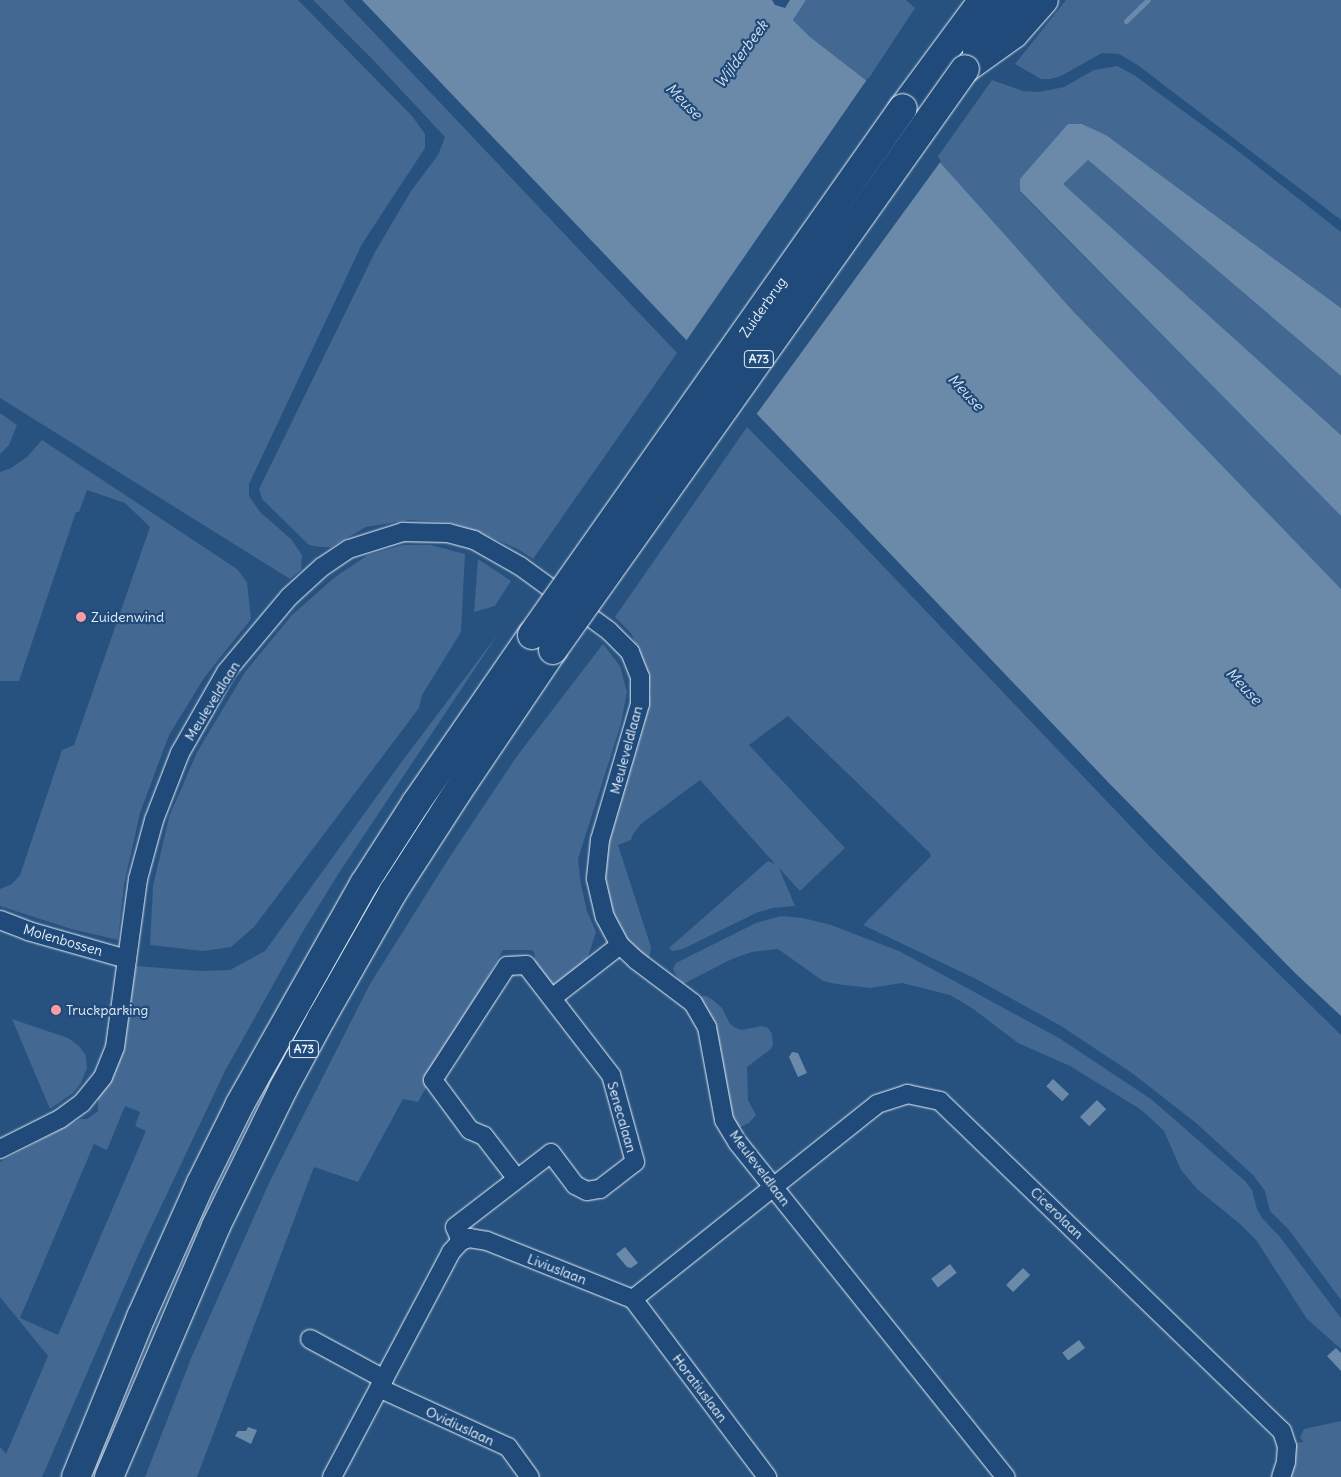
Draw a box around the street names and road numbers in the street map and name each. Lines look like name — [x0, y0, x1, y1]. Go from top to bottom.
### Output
street label: Zuiderbrug — [736, 274, 790, 340]
road number: A73 — [743, 349, 775, 368]
street label: Meuleveldlaan — [181, 658, 243, 744]
street label: Meuleveldlaan — [606, 704, 646, 796]
street label: Molenbossen — [21, 921, 105, 959]
road number: A73 — [288, 1040, 320, 1058]
street label: Senecalaan — [604, 1080, 640, 1154]
street label: Meuleveldlaan — [726, 1127, 794, 1209]
street label: Cicerolaan — [1027, 1184, 1087, 1242]
street label: Liviuslaan — [525, 1250, 589, 1288]
street label: Horatiuslaan — [669, 1351, 731, 1425]
street label: Ovidiuslaan — [423, 1403, 497, 1449]

